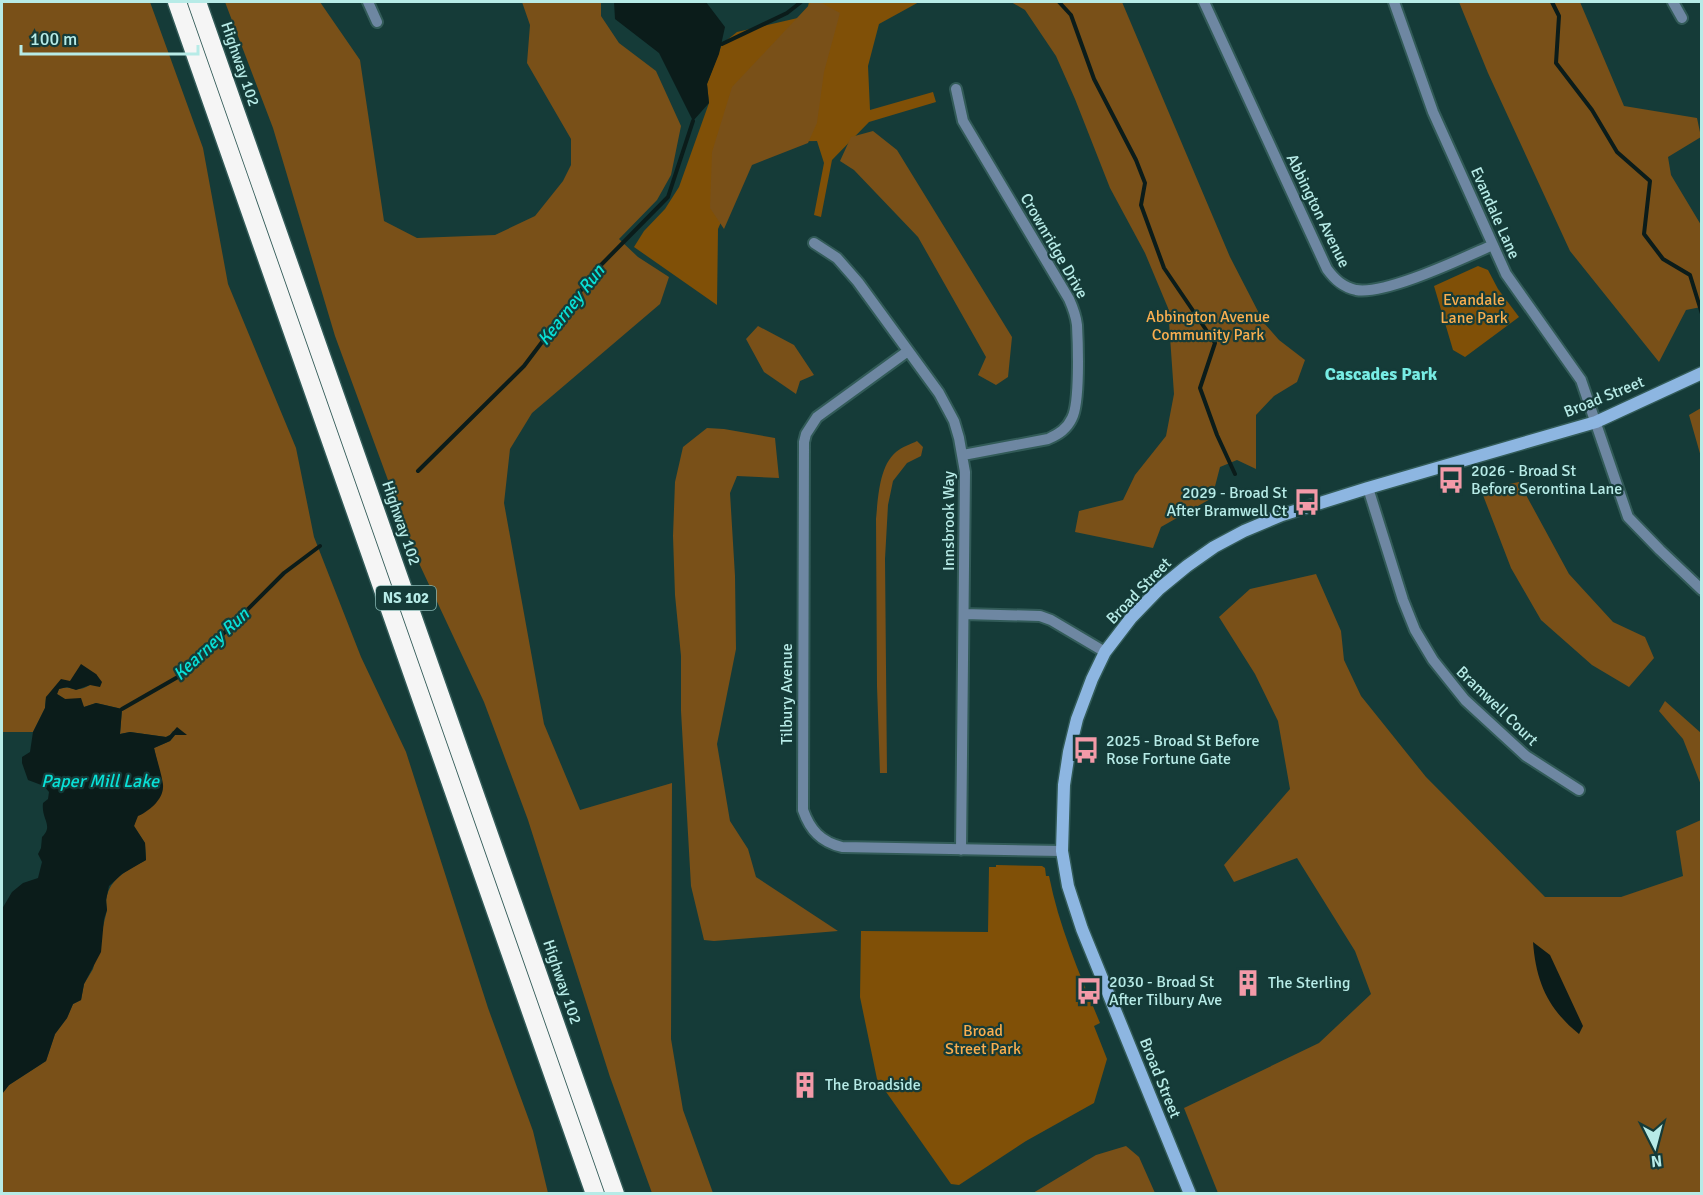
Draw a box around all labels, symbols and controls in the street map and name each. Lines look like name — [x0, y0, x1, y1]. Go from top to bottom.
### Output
scale bar — [21, 18, 198, 56]
street label: Highway 102 — [216, 19, 264, 109]
text: 100 m — [30, 28, 77, 50]
street label: Abbington Avenue — [1282, 151, 1354, 271]
street label: Evandale Lane — [1466, 164, 1524, 262]
street label: Crownridge Drive — [1016, 190, 1092, 302]
water label: Kearney Run — [533, 259, 610, 350]
park label: Evandale Lane Park — [1440, 290, 1508, 328]
park label: Abbington Avenue Community Park — [1146, 307, 1270, 345]
district label: Cascades Park — [1325, 363, 1438, 385]
street label: Broad Street — [1561, 372, 1648, 422]
place label: 2026 - Broad St Before Serontina Lane — [1471, 461, 1622, 499]
bus stop icon: 2026 - Broad St Before Serontina Lane — [1436, 465, 1466, 495]
street label: Innsbrook Way — [939, 471, 959, 571]
street label: Highway 102 — [377, 478, 425, 568]
place label: 2029 - Broad St After Bramwell Ct — [1167, 483, 1287, 521]
bus stop icon: 2029 - Broad St After Bramwell Ct — [1292, 487, 1322, 517]
street label: Broad Street — [1102, 553, 1176, 629]
road number: NS 102 — [376, 586, 436, 610]
water label: Kearney Run — [168, 602, 255, 685]
street label: Tilbury Avenue — [777, 643, 797, 745]
street label: Bramwell Court — [1452, 662, 1542, 750]
place label: 2025 - Broad St Before Rose Fortune Gate — [1106, 731, 1259, 769]
bus stop icon: 2025 - Broad St Before Rose Fortune Gate — [1071, 735, 1101, 765]
water label: Paper Mill Lake — [41, 770, 160, 792]
street label: Highway 102 — [538, 937, 586, 1027]
building icon: The Sterling — [1233, 968, 1263, 998]
place label: 2030 - Broad St After Tilbury Ave — [1109, 972, 1222, 1010]
place label: The Sterling — [1268, 973, 1350, 993]
bus stop icon: 2030 - Broad St After Tilbury Ave — [1074, 976, 1104, 1006]
park label: Broad Street Park — [945, 1021, 1021, 1059]
street label: Broad Street — [1135, 1035, 1185, 1122]
building icon: The Broadside — [790, 1070, 820, 1100]
place label: The Broadside — [825, 1075, 921, 1095]
north arrow — [1625, 1117, 1685, 1177]
text: N — [1650, 1150, 1663, 1171]

